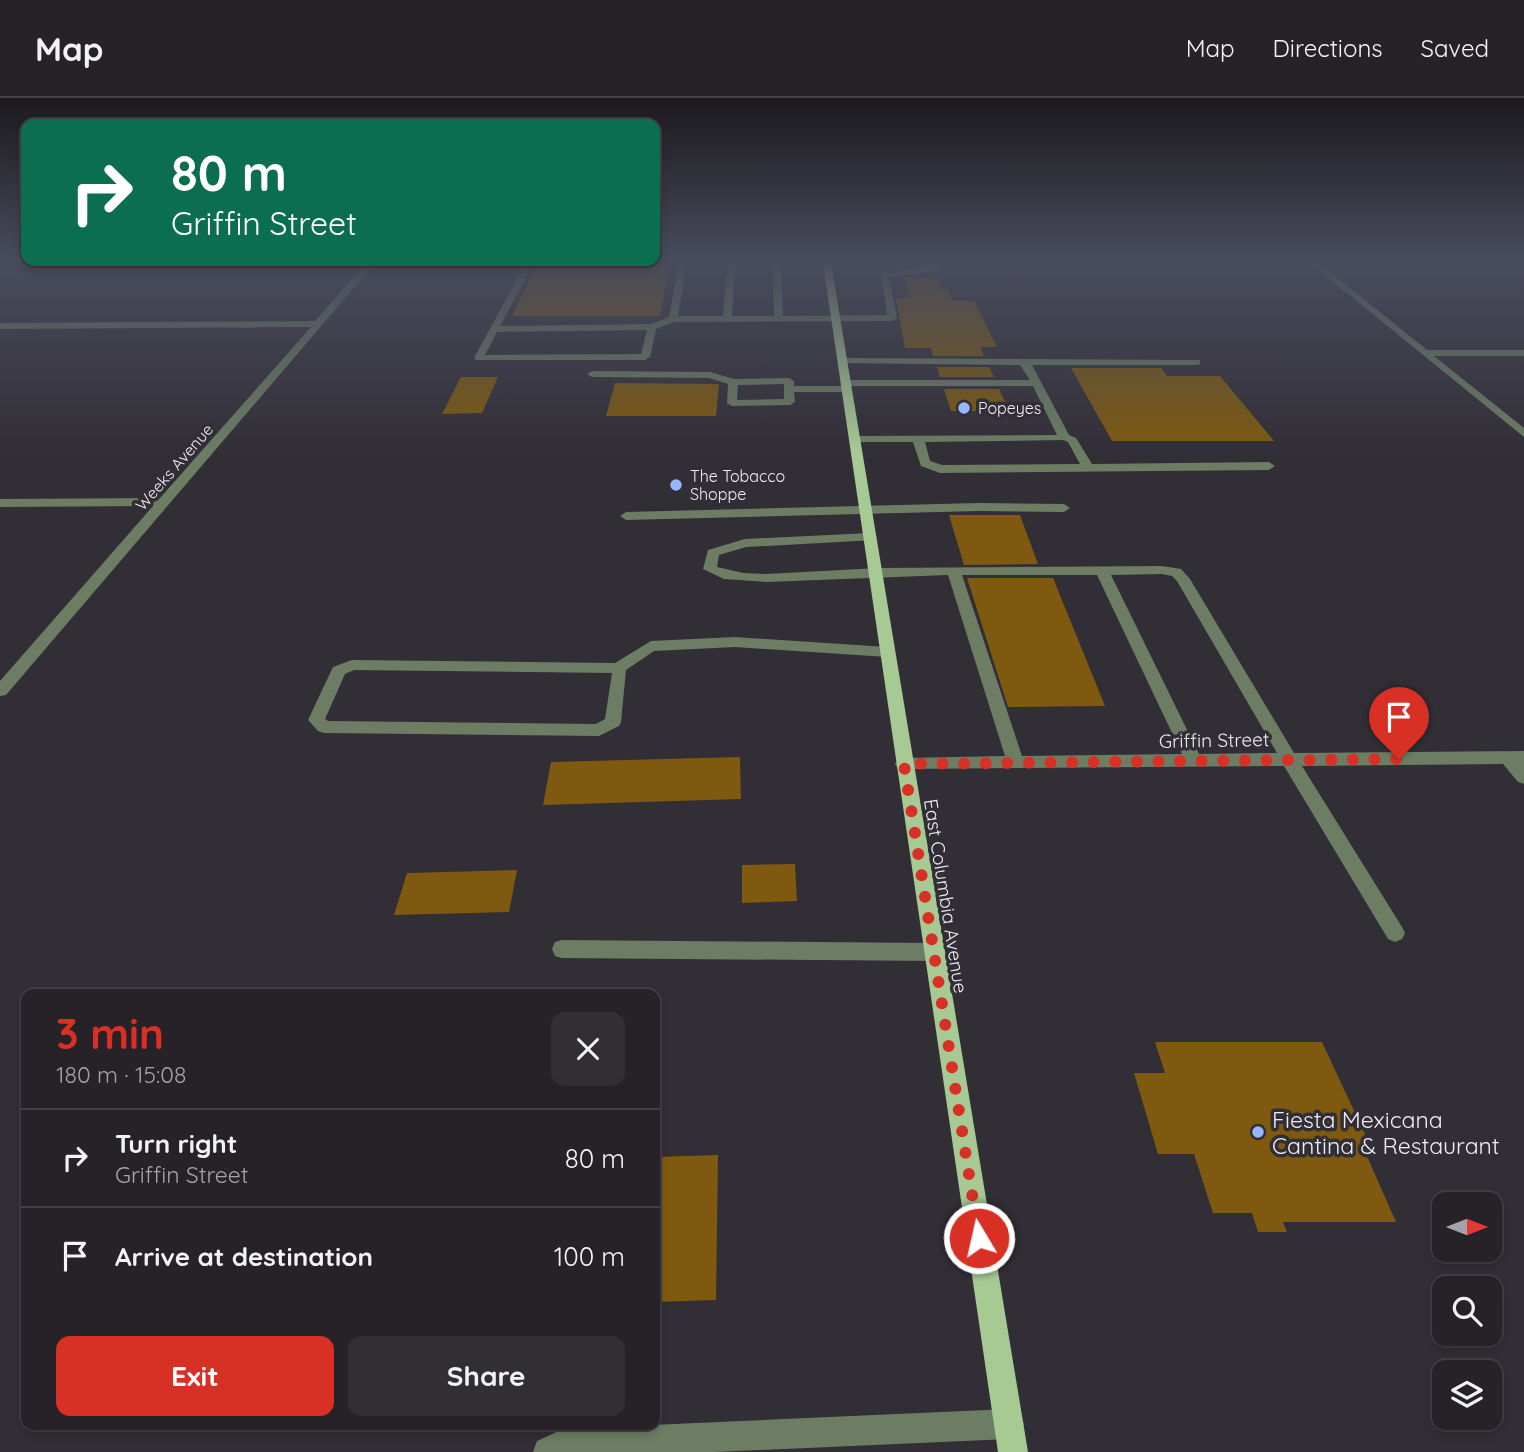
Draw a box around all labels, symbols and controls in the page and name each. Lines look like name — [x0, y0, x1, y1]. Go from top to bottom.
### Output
text: Map — [35, 28, 103, 69]
text: Map — [1186, 33, 1235, 63]
text: Directions — [1273, 33, 1383, 63]
text: Saved — [1421, 33, 1489, 63]
text: 80 m — [171, 142, 287, 203]
icon: right — [56, 147, 147, 238]
text: Griffin Street — [171, 203, 357, 243]
place label: Popeyes — [978, 398, 1041, 418]
marker: Popeyes — [956, 400, 972, 416]
street label: Weeks Avenue — [131, 420, 217, 514]
place label: The Tobacco Shoppe — [690, 466, 785, 504]
marker: The Tobacco Shoppe — [668, 477, 684, 493]
pin — [1369, 687, 1429, 759]
icon: arrive — [1380, 698, 1418, 736]
street label: Griffin Street — [1159, 727, 1269, 753]
street label: East Columbia Avenue — [919, 797, 973, 995]
text: 3 min — [56, 1007, 164, 1060]
button: close — [551, 1012, 625, 1086]
text: 180 m · 15:08 — [56, 1060, 186, 1089]
place label: Fiesta Mexicana Cantina & Restaurant — [1272, 1105, 1500, 1160]
marker: Fiesta Mexicana Cantina & Restaurant — [1250, 1124, 1266, 1140]
text: Turn right — [115, 1127, 237, 1160]
icon: right — [56, 1139, 94, 1177]
text: 80 m — [565, 1142, 625, 1175]
text: Griffin Street — [115, 1160, 249, 1189]
north arrow — [1432, 1192, 1502, 1262]
map controls — [1432, 1192, 1502, 1430]
position arrow — [942, 1201, 1016, 1275]
icon: arrive — [56, 1237, 94, 1275]
text: Arrive at destination — [115, 1240, 373, 1273]
text: 100 m — [554, 1240, 625, 1273]
button: search — [1432, 1276, 1502, 1346]
button: Exit — [56, 1336, 334, 1416]
button: Share — [348, 1336, 625, 1416]
button: layers — [1432, 1360, 1502, 1430]

